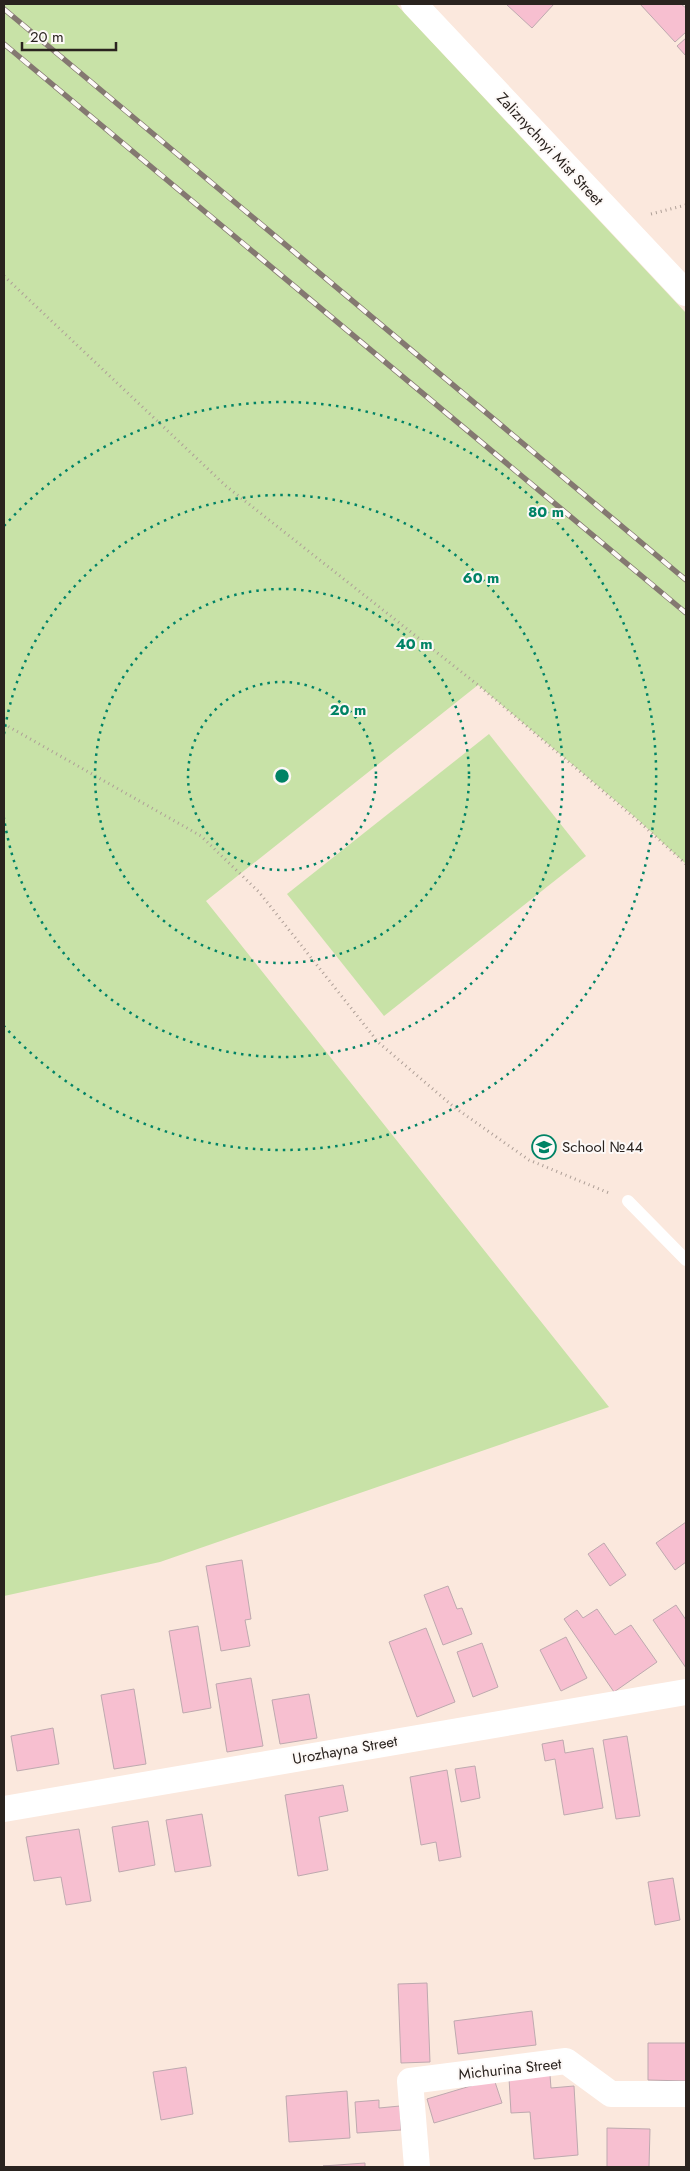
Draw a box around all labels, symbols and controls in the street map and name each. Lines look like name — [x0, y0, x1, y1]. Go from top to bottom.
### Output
scale bar — [22, 20, 116, 52]
text: 20 m — [30, 26, 64, 48]
street label: Zaliznychnyi Mist Street — [492, 88, 609, 211]
text: 80 m — [528, 501, 564, 523]
text: 60 m — [463, 567, 499, 589]
text: 40 m — [395, 633, 433, 655]
text: 20 m — [330, 699, 366, 721]
centre of rings — [273, 767, 291, 785]
school or university icon: School №44 — [531, 1134, 557, 1160]
place label: School №44 — [562, 1136, 643, 1158]
street label: Urozhayna Street — [291, 1730, 400, 1770]
street label: Michurina Street — [457, 2053, 563, 2085]

